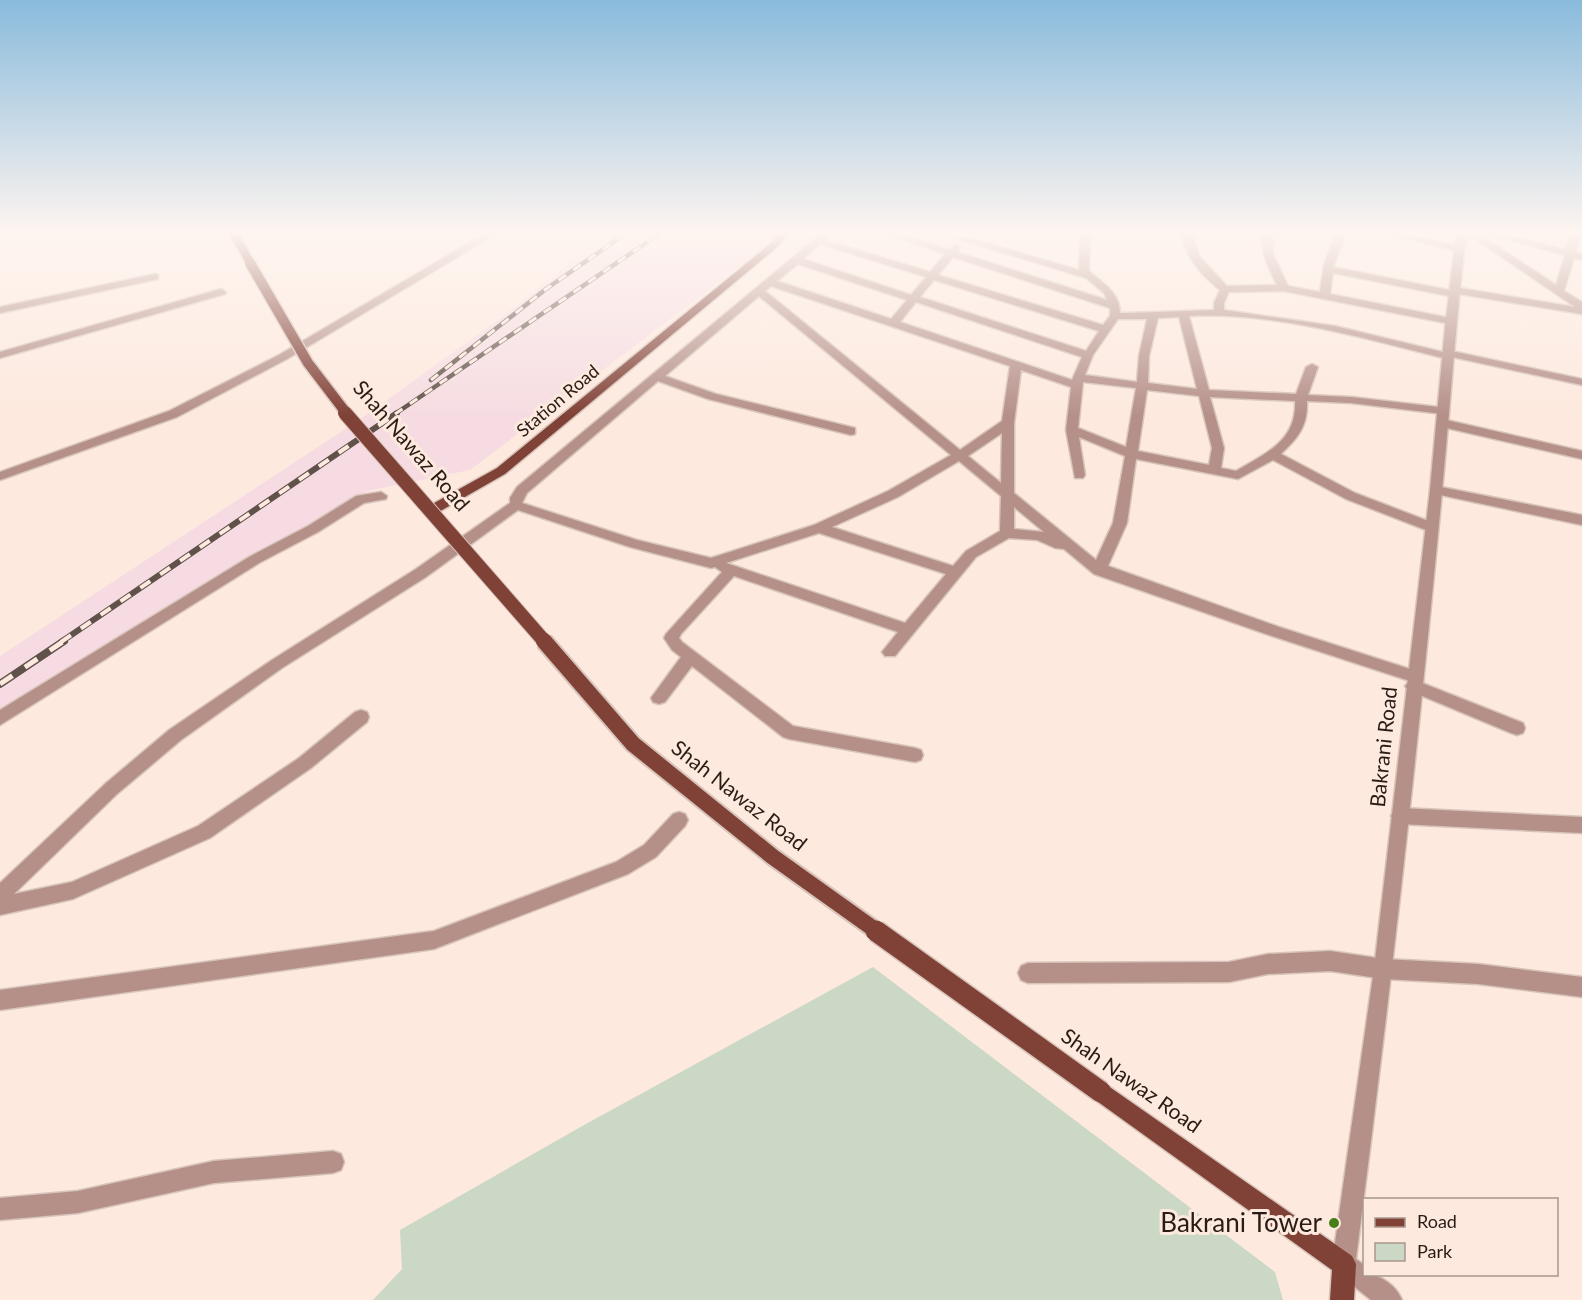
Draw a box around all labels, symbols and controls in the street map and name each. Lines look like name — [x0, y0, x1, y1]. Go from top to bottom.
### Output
street label: Station Road — [512, 360, 603, 441]
street label: Shah Nawaz Road — [349, 375, 476, 515]
street label: Bakrani Road — [1364, 685, 1401, 808]
street label: Shah Nawaz Road — [667, 734, 813, 855]
street label: Shah Nawaz Road — [1057, 1022, 1207, 1137]
legend — [1363, 1198, 1558, 1276]
place label: Bakrani Tower — [1160, 1206, 1323, 1238]
text: Road — [1417, 1210, 1457, 1232]
marker: Bakrani Tower — [1327, 1216, 1341, 1230]
text: Park — [1417, 1240, 1453, 1262]

